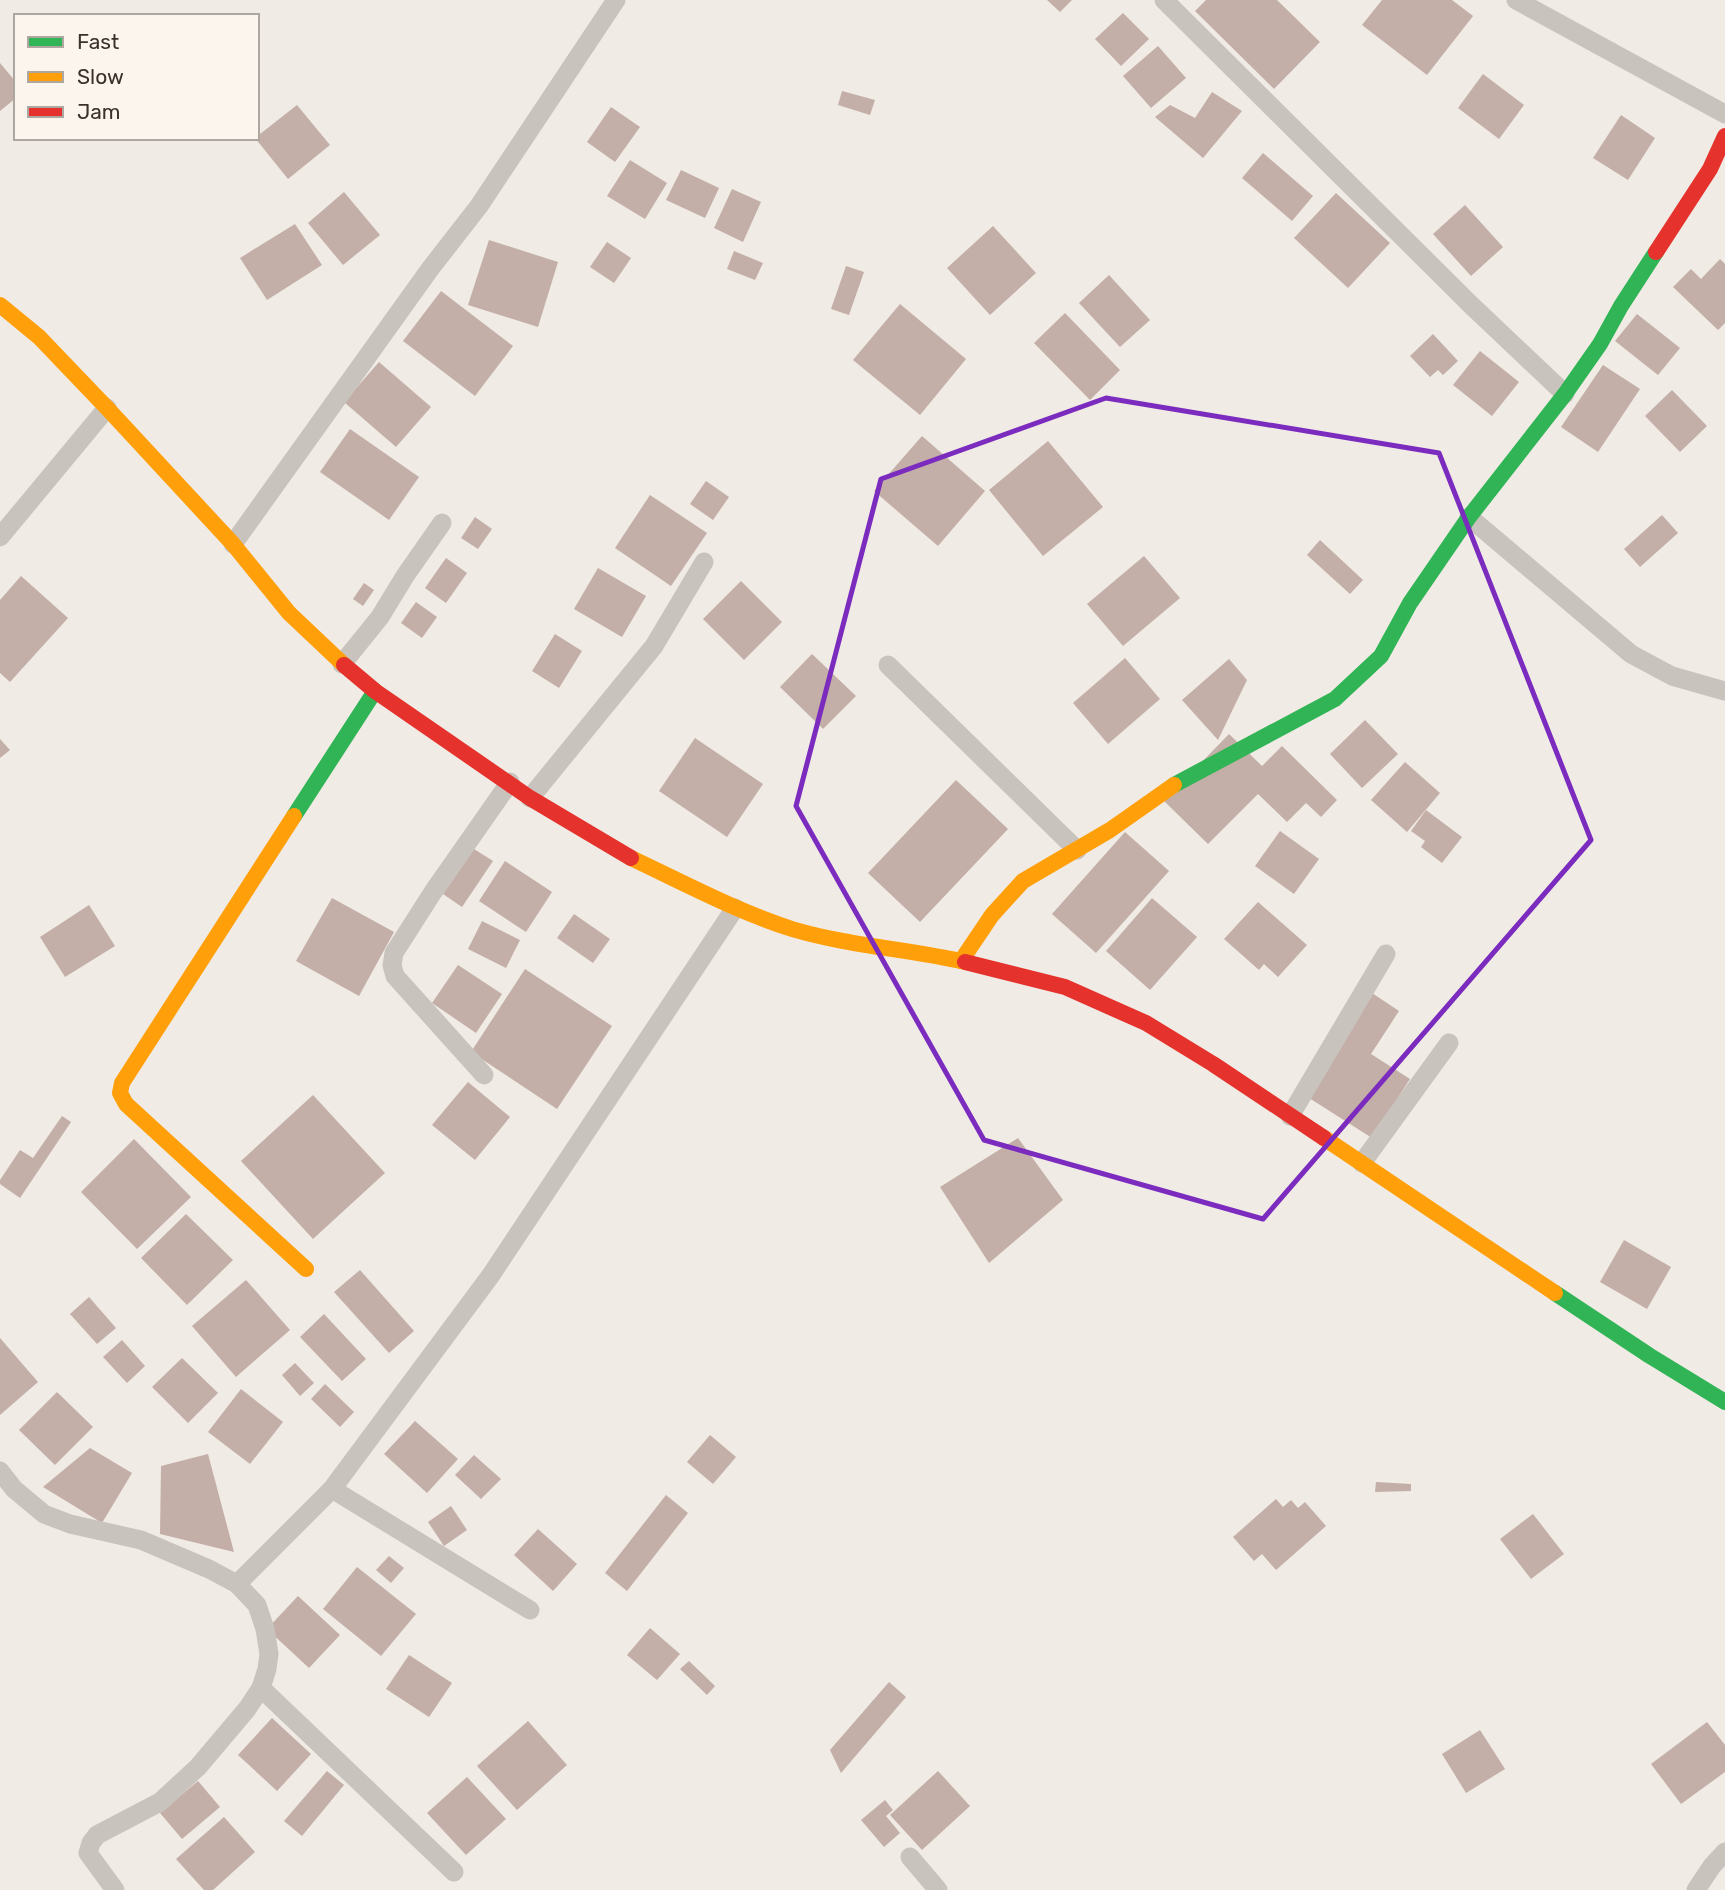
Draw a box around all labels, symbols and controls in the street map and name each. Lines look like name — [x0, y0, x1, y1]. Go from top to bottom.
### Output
legend — [14, 14, 259, 140]
text: Fast — [77, 29, 119, 54]
text: Slow — [77, 64, 124, 89]
text: Jam — [77, 99, 121, 124]

